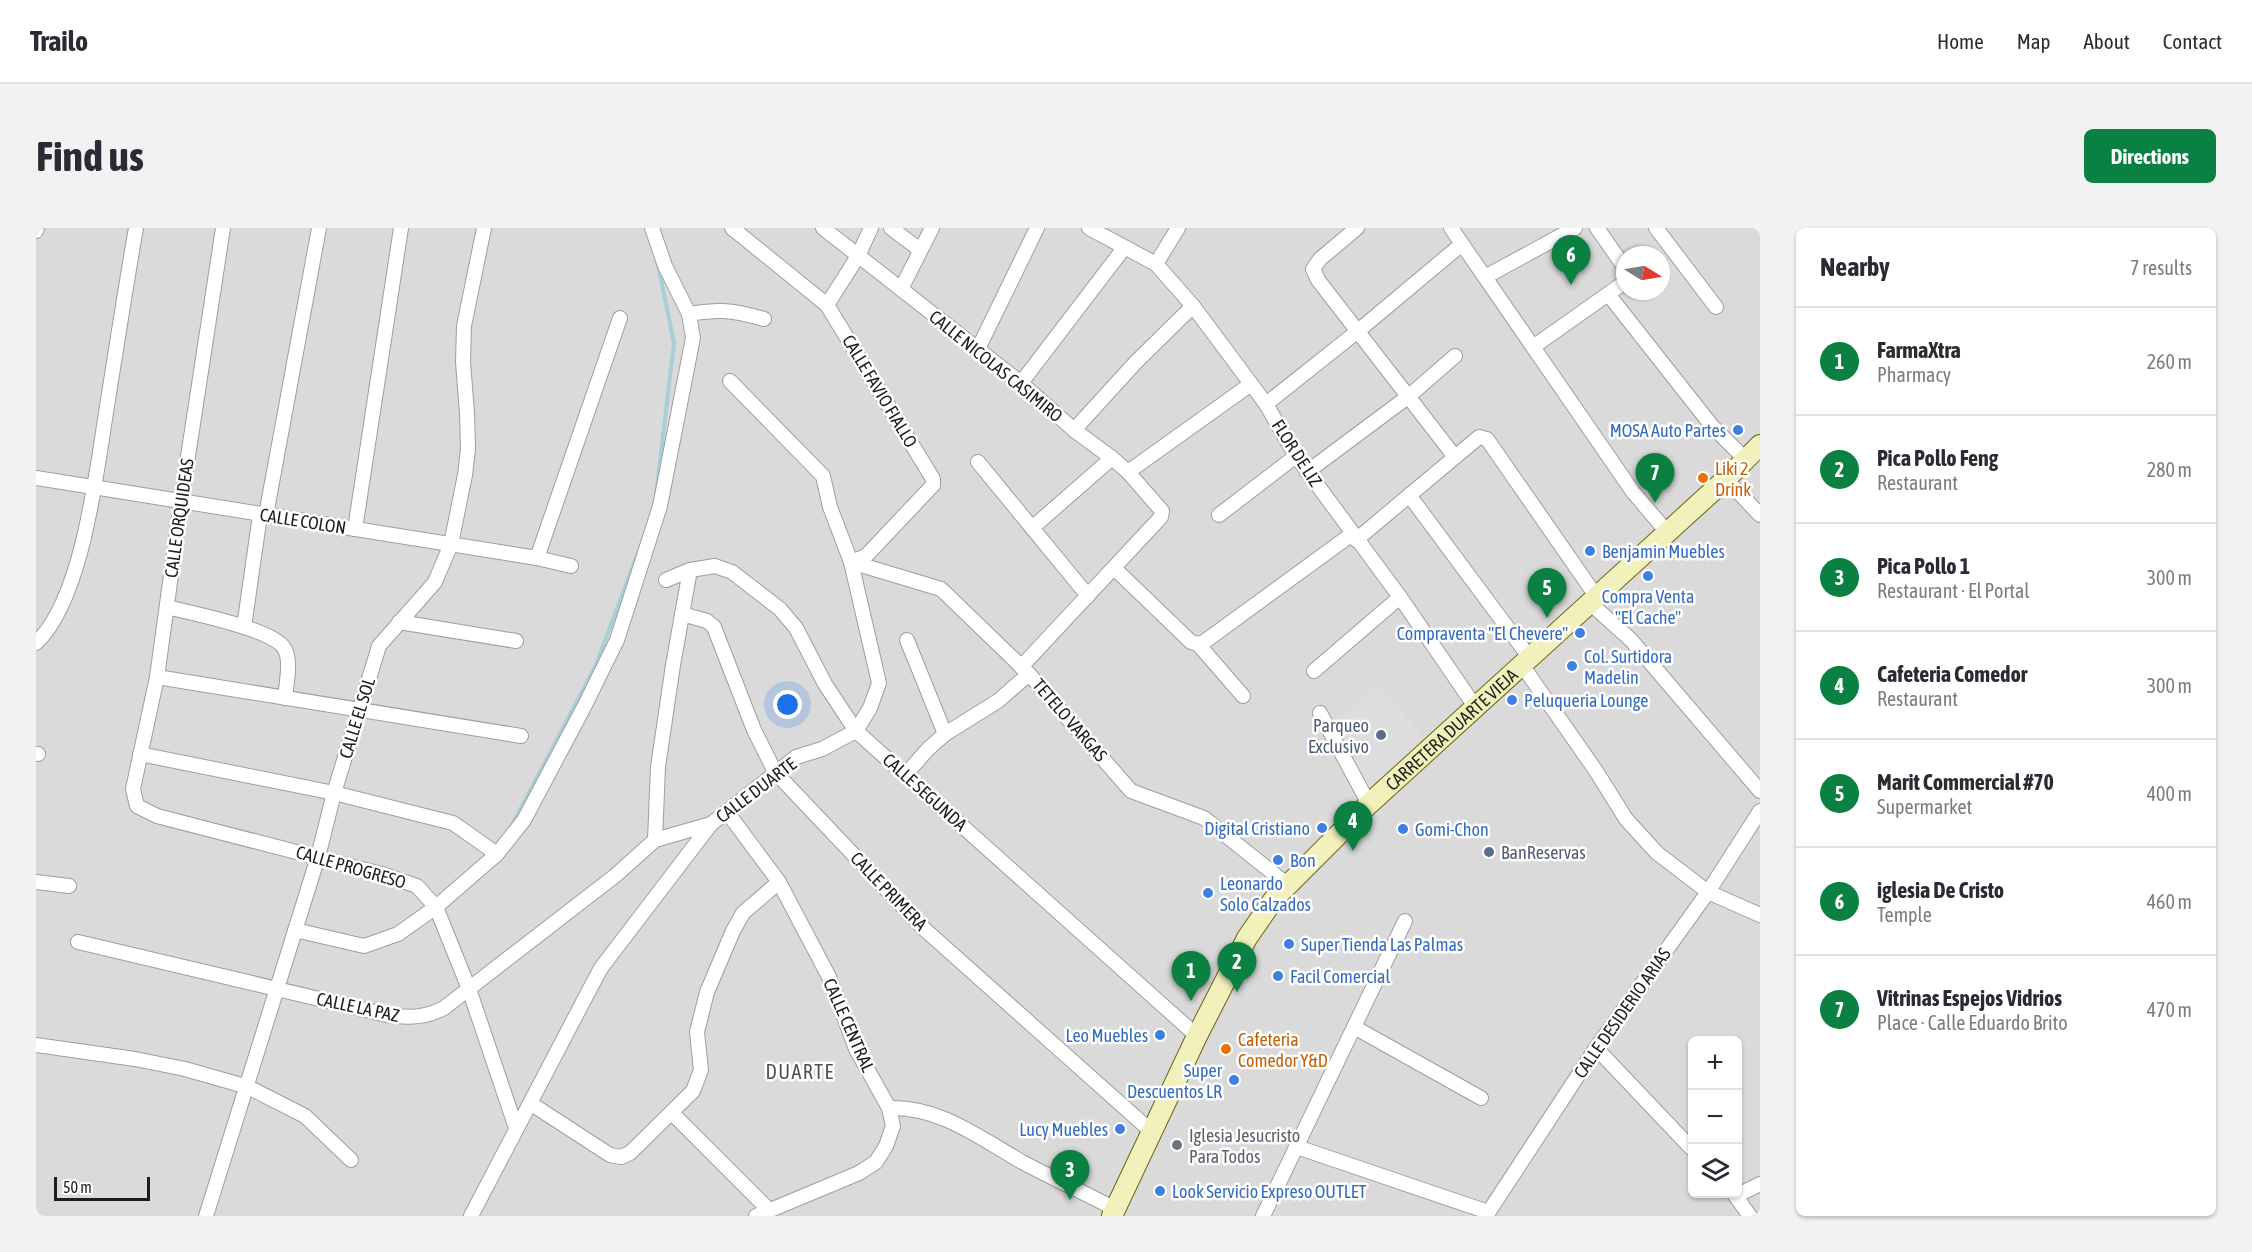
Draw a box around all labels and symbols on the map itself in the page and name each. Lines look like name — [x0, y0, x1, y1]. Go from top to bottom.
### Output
pin: 6 — [1552, 236, 1591, 285]
north arrow — [1616, 246, 1670, 300]
street label: CALLE NICOLAS CASIMIRO — [925, 306, 1067, 426]
street label: CALLE FAVIO FIALLO — [838, 331, 922, 451]
street label: FLOR DE LIZ — [1268, 416, 1326, 490]
place label: MOSA Auto Partes — [1610, 420, 1726, 441]
marker: MOSA Auto Partes — [1731, 423, 1745, 437]
pin: 7 — [1636, 454, 1674, 503]
street label: CALLE ORQUIDEAS — [160, 457, 198, 579]
place label: Liki 2 Drink — [1715, 458, 1751, 500]
marker: Liki 2 Drink — [1696, 471, 1710, 485]
street label: CALLE COLON — [258, 504, 348, 538]
place label: Benjamin Muebles — [1602, 541, 1725, 562]
marker: Benjamin Muebles — [1583, 544, 1597, 558]
pin: 5 — [1528, 568, 1566, 618]
marker: Compra Venta "El Cache" — [1641, 569, 1655, 583]
place label: Compra Venta "El Cache" — [1602, 586, 1694, 628]
place label: Compraventa "El Chevere" — [1397, 623, 1568, 644]
marker: Compraventa "El Chevere" — [1573, 626, 1587, 640]
place label: Col. Surtidora Madelin — [1584, 646, 1672, 688]
marker: Col. Surtidora Madelin — [1565, 659, 1579, 673]
street label: CARRETERA DUARTE VIEJA — [1381, 664, 1522, 794]
street label: TETELO VARGAS — [1028, 674, 1112, 766]
street label: CALLE EL SOL — [335, 675, 379, 761]
your location — [773, 690, 802, 719]
place label: Peluqueria Lounge — [1524, 690, 1648, 711]
marker: Peluqueria Lounge — [1505, 693, 1519, 707]
place label: Parqueo Exclusivo — [1308, 715, 1369, 757]
marker: Parqueo Exclusivo — [1374, 728, 1388, 742]
street label: CALLE SEGUNDA — [879, 749, 972, 835]
street label: CALLE DUARTE — [712, 753, 801, 827]
pin: 4 — [1334, 802, 1372, 851]
place label: Digital Cristiano — [1204, 818, 1310, 839]
place label: Gomi-Chon — [1415, 819, 1489, 840]
marker: Digital Cristiano — [1315, 821, 1329, 835]
marker: Gomi-Chon — [1396, 822, 1410, 836]
street label: CALLE PROGRESO — [294, 841, 408, 893]
place label: BanReservas — [1501, 842, 1586, 863]
marker: BanReservas — [1482, 845, 1496, 859]
street label: CALLE PRIMERA — [846, 847, 932, 935]
place label: Bon — [1290, 850, 1316, 871]
marker: Bon — [1271, 853, 1285, 867]
place label: Leonardo Solo Calzados — [1220, 873, 1311, 915]
marker: Leonardo Solo Calzados — [1201, 886, 1215, 900]
place label: Super Tienda Las Palmas — [1301, 934, 1463, 955]
marker: Super Tienda Las Palmas — [1282, 937, 1296, 951]
pin: 2 — [1218, 942, 1256, 992]
street label: CALLE DESIDERIO ARIAS — [1569, 944, 1675, 1082]
pin: 1 — [1172, 952, 1210, 1001]
place label: Facil Comercial — [1290, 966, 1390, 987]
marker: Facil Comercial — [1271, 969, 1285, 983]
street label: CALLE CENTRAL — [819, 975, 879, 1075]
street label: CALLE LA PAZ — [315, 988, 401, 1026]
place label: Leo Muebles — [1065, 1025, 1148, 1046]
marker: Leo Muebles — [1153, 1028, 1167, 1042]
place label: Cafeteria Comedor Y&D — [1238, 1029, 1328, 1071]
marker: Cafeteria Comedor Y&D — [1219, 1042, 1233, 1056]
district label: DUARTE — [765, 1060, 835, 1083]
place label: Super Descuentos LR — [1127, 1060, 1223, 1102]
marker: Super Descuentos LR — [1227, 1073, 1241, 1087]
place label: Lucy Muebles — [1019, 1119, 1108, 1140]
marker: Lucy Muebles — [1113, 1122, 1127, 1136]
place label: Iglesia Jesucristo Para Todos — [1189, 1125, 1300, 1167]
marker: Iglesia Jesucristo Para Todos — [1170, 1138, 1184, 1152]
pin: 3 — [1050, 1150, 1090, 1200]
scale bar — [54, 1174, 150, 1202]
place label: Look Servicio Expreso OUTLET — [1172, 1181, 1366, 1202]
marker: Look Servicio Expreso OUTLET — [1153, 1184, 1167, 1198]

